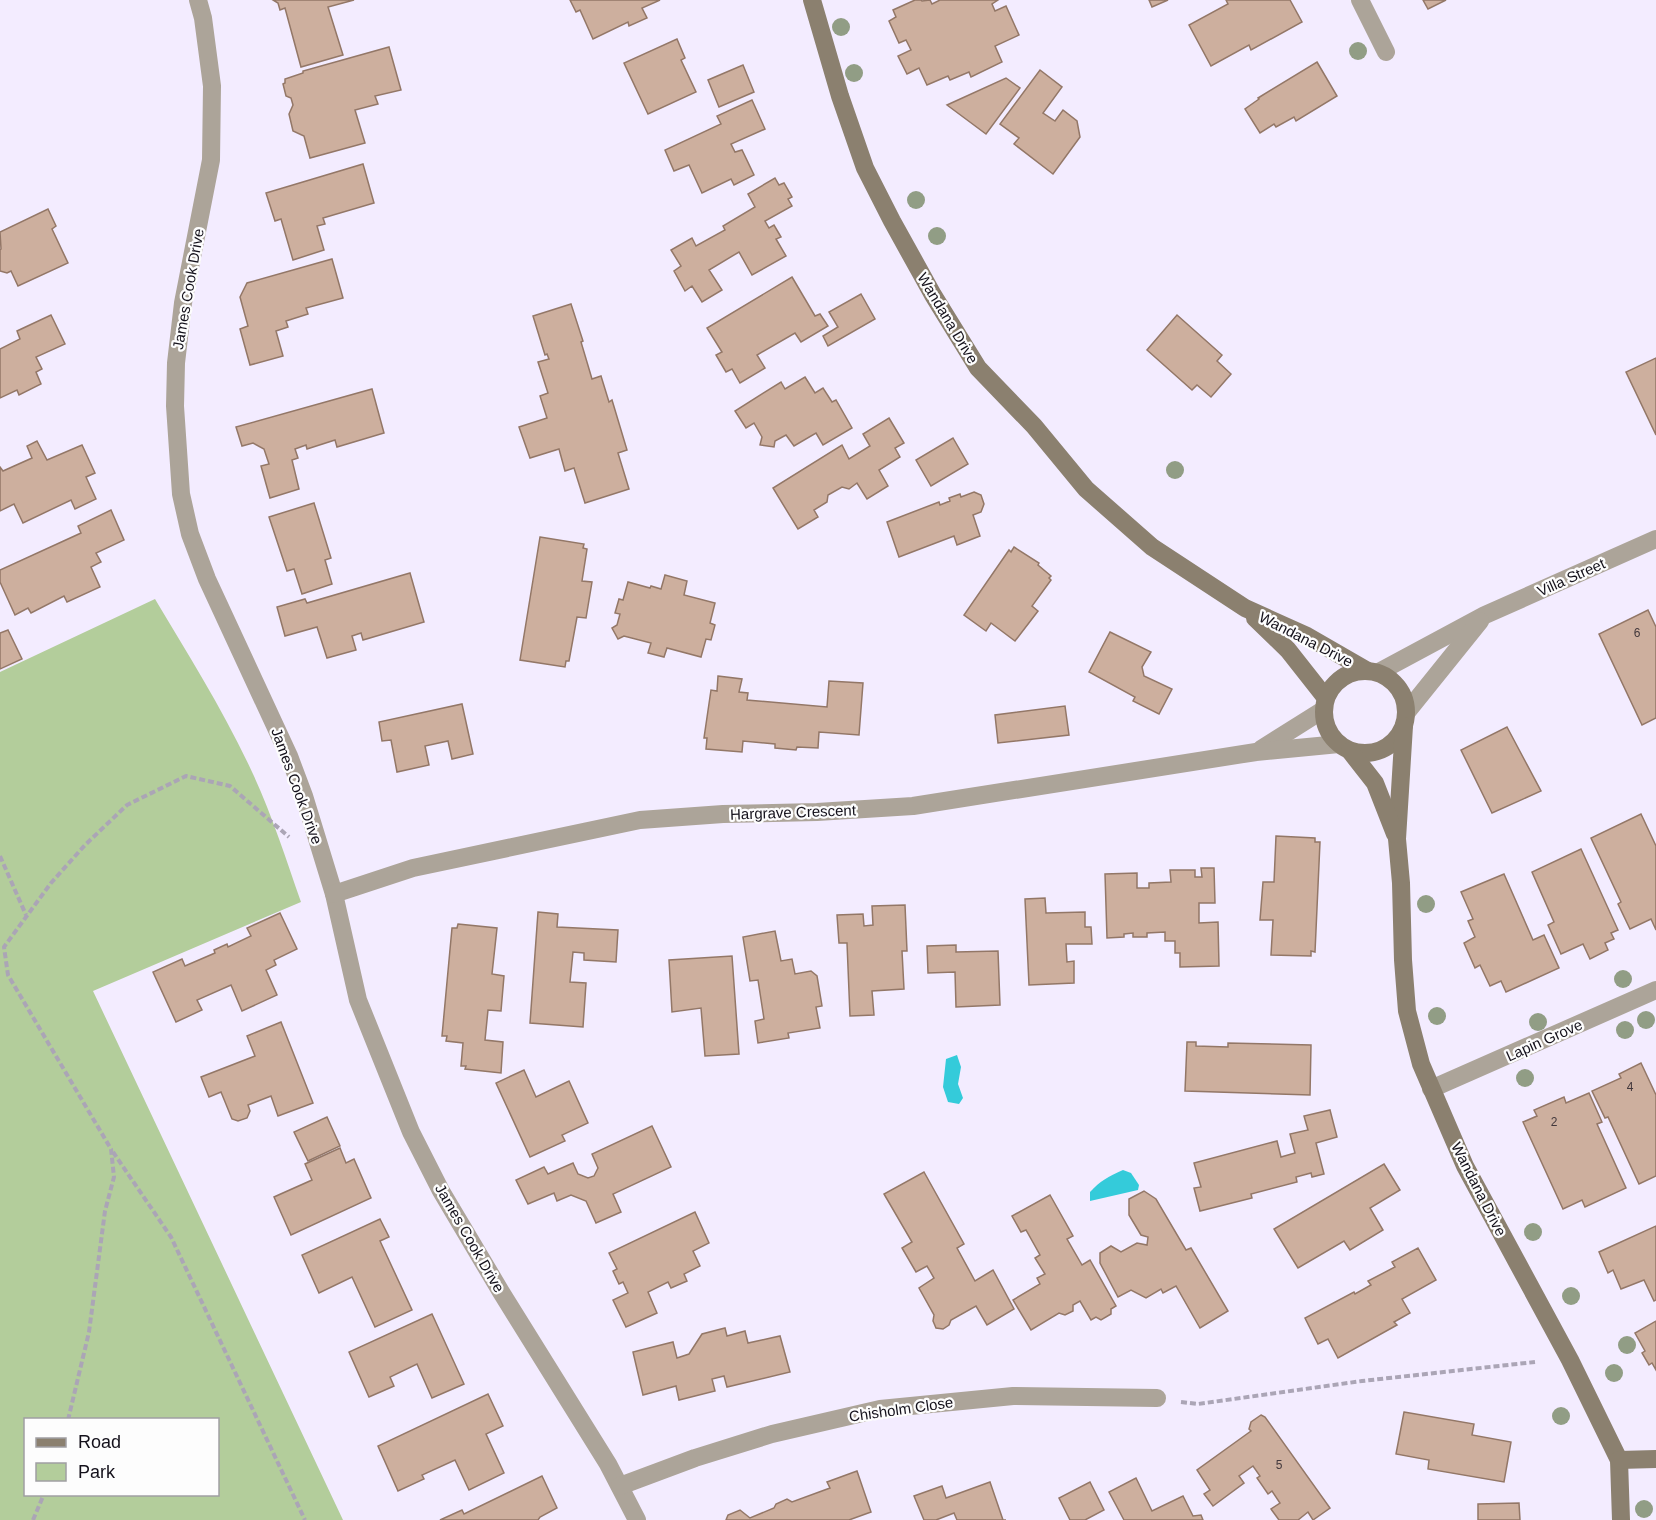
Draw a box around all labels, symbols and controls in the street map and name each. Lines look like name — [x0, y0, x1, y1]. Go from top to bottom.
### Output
street label: James Cook Drive — [169, 227, 207, 351]
street label: Wandana Drive — [914, 270, 982, 366]
street label: Villa Street — [1535, 554, 1608, 599]
street label: Wandana Drive — [1256, 608, 1356, 670]
house number: 6 — [1634, 626, 1641, 640]
street label: James Cook Drive — [268, 726, 326, 846]
street label: Hargrave Crescent — [730, 801, 857, 823]
street label: Lapin Grove — [1503, 1016, 1585, 1064]
house number: 4 — [1627, 1080, 1634, 1094]
house number: 2 — [1551, 1115, 1558, 1129]
street label: Wandana Drive — [1448, 1139, 1510, 1239]
street label: James Cook Drive — [432, 1181, 508, 1295]
street label: Chisholm Close — [848, 1393, 954, 1425]
legend — [24, 1418, 219, 1496]
text: Road — [78, 1432, 121, 1452]
house number: 5 — [1276, 1458, 1283, 1472]
text: Park — [78, 1462, 116, 1482]

